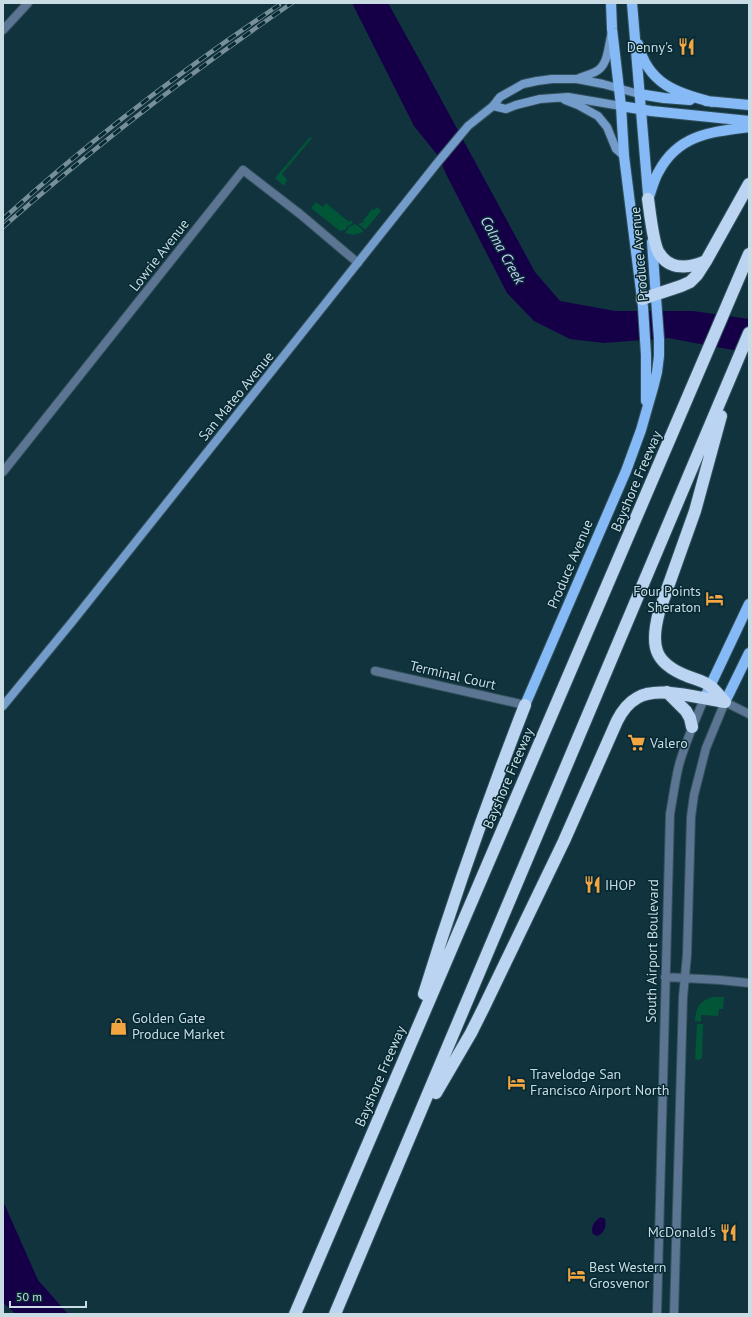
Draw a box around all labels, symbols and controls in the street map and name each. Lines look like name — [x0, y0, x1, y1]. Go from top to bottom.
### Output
restaurant icon: Denny's — [676, 37, 696, 57]
place label: Denny's — [627, 38, 673, 56]
street label: Produce Avenue — [626, 206, 652, 302]
water label: Colma Creek — [476, 213, 530, 289]
street label: Lowrie Avenue — [125, 215, 193, 295]
street label: San Mateo Avenue — [194, 348, 278, 444]
street label: Bayshore Freeway — [607, 427, 666, 534]
street label: Produce Avenue — [543, 517, 597, 611]
place label: Four Points Sheraton — [633, 582, 701, 616]
hotel icon: Four Points Sheraton — [704, 589, 724, 609]
street label: Terminal Court — [408, 656, 498, 694]
street label: Bayshore Freeway — [479, 724, 538, 831]
supermarket icon: Valero — [627, 733, 647, 753]
place label: Valero — [649, 734, 688, 752]
restaurant icon: IHOP — [582, 875, 602, 895]
place label: IHOP — [605, 876, 636, 894]
street label: South Airport Boulevard — [642, 879, 662, 1023]
place label: Golden Gate Produce Market — [132, 1009, 225, 1043]
shop icon: Golden Gate Produce Market — [109, 1016, 129, 1036]
street label: Bayshore Freeway — [351, 1022, 410, 1129]
place label: Travelodge San Francisco Airport North — [530, 1065, 669, 1099]
hotel icon: Travelodge San Francisco Airport North — [507, 1072, 527, 1092]
restaurant icon: McDonald's — [719, 1222, 739, 1242]
place label: McDonald's — [648, 1223, 716, 1241]
place label: Best Western Grosvenor — [589, 1258, 667, 1292]
hotel icon: Best Western Grosvenor — [566, 1265, 586, 1285]
scale bar — [10, 1283, 86, 1309]
text: 50 m — [16, 1289, 42, 1304]

